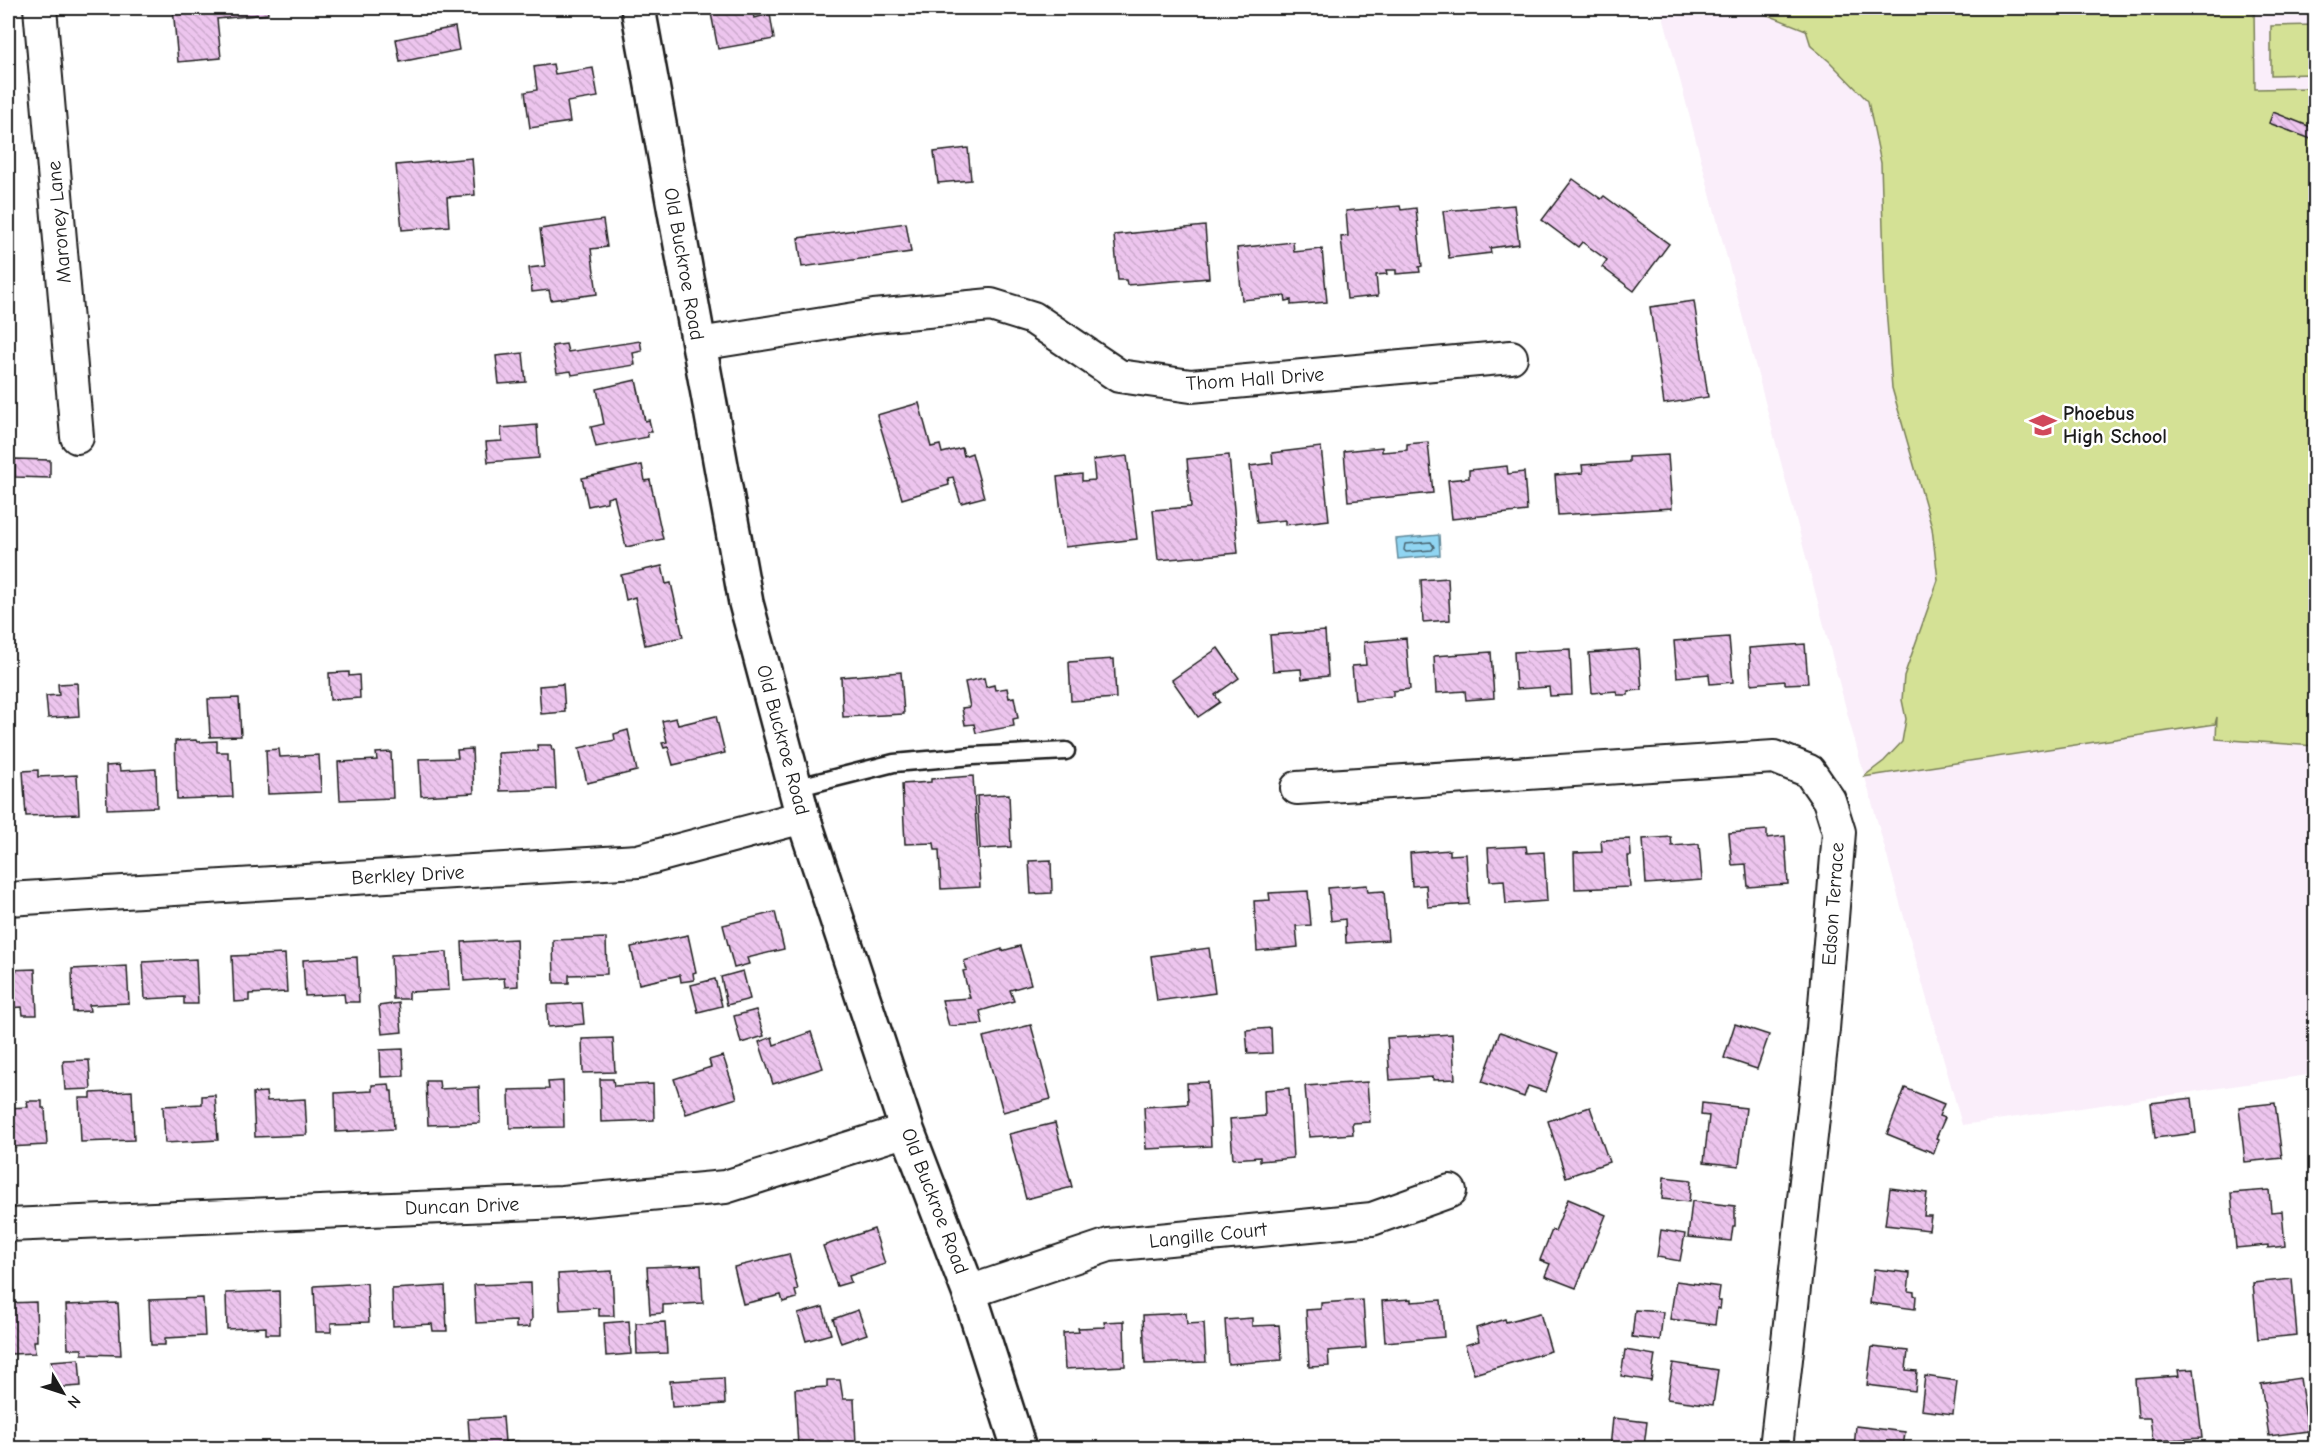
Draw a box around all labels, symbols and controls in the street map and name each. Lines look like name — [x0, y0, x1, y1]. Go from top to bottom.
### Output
street label: Maroney Lane — [42, 160, 76, 284]
street label: Old Buckroe Road — [659, 186, 709, 342]
street label: Thom Hall Drive — [1185, 363, 1325, 395]
place label: Phoebus High School — [2063, 402, 2167, 448]
school or university icon: Phoebus High School — [2028, 410, 2058, 440]
street label: Old Buckroe Road — [752, 662, 814, 818]
street label: Edson Terrace — [1817, 842, 1849, 966]
street label: Berkley Drive — [351, 861, 465, 889]
street label: Old Buckroe Road — [897, 1125, 973, 1277]
street label: Duncan Drive — [404, 1193, 520, 1219]
street label: Langille Court — [1148, 1217, 1269, 1253]
north arrow — [33, 1363, 93, 1423]
text: N — [64, 1392, 84, 1412]

